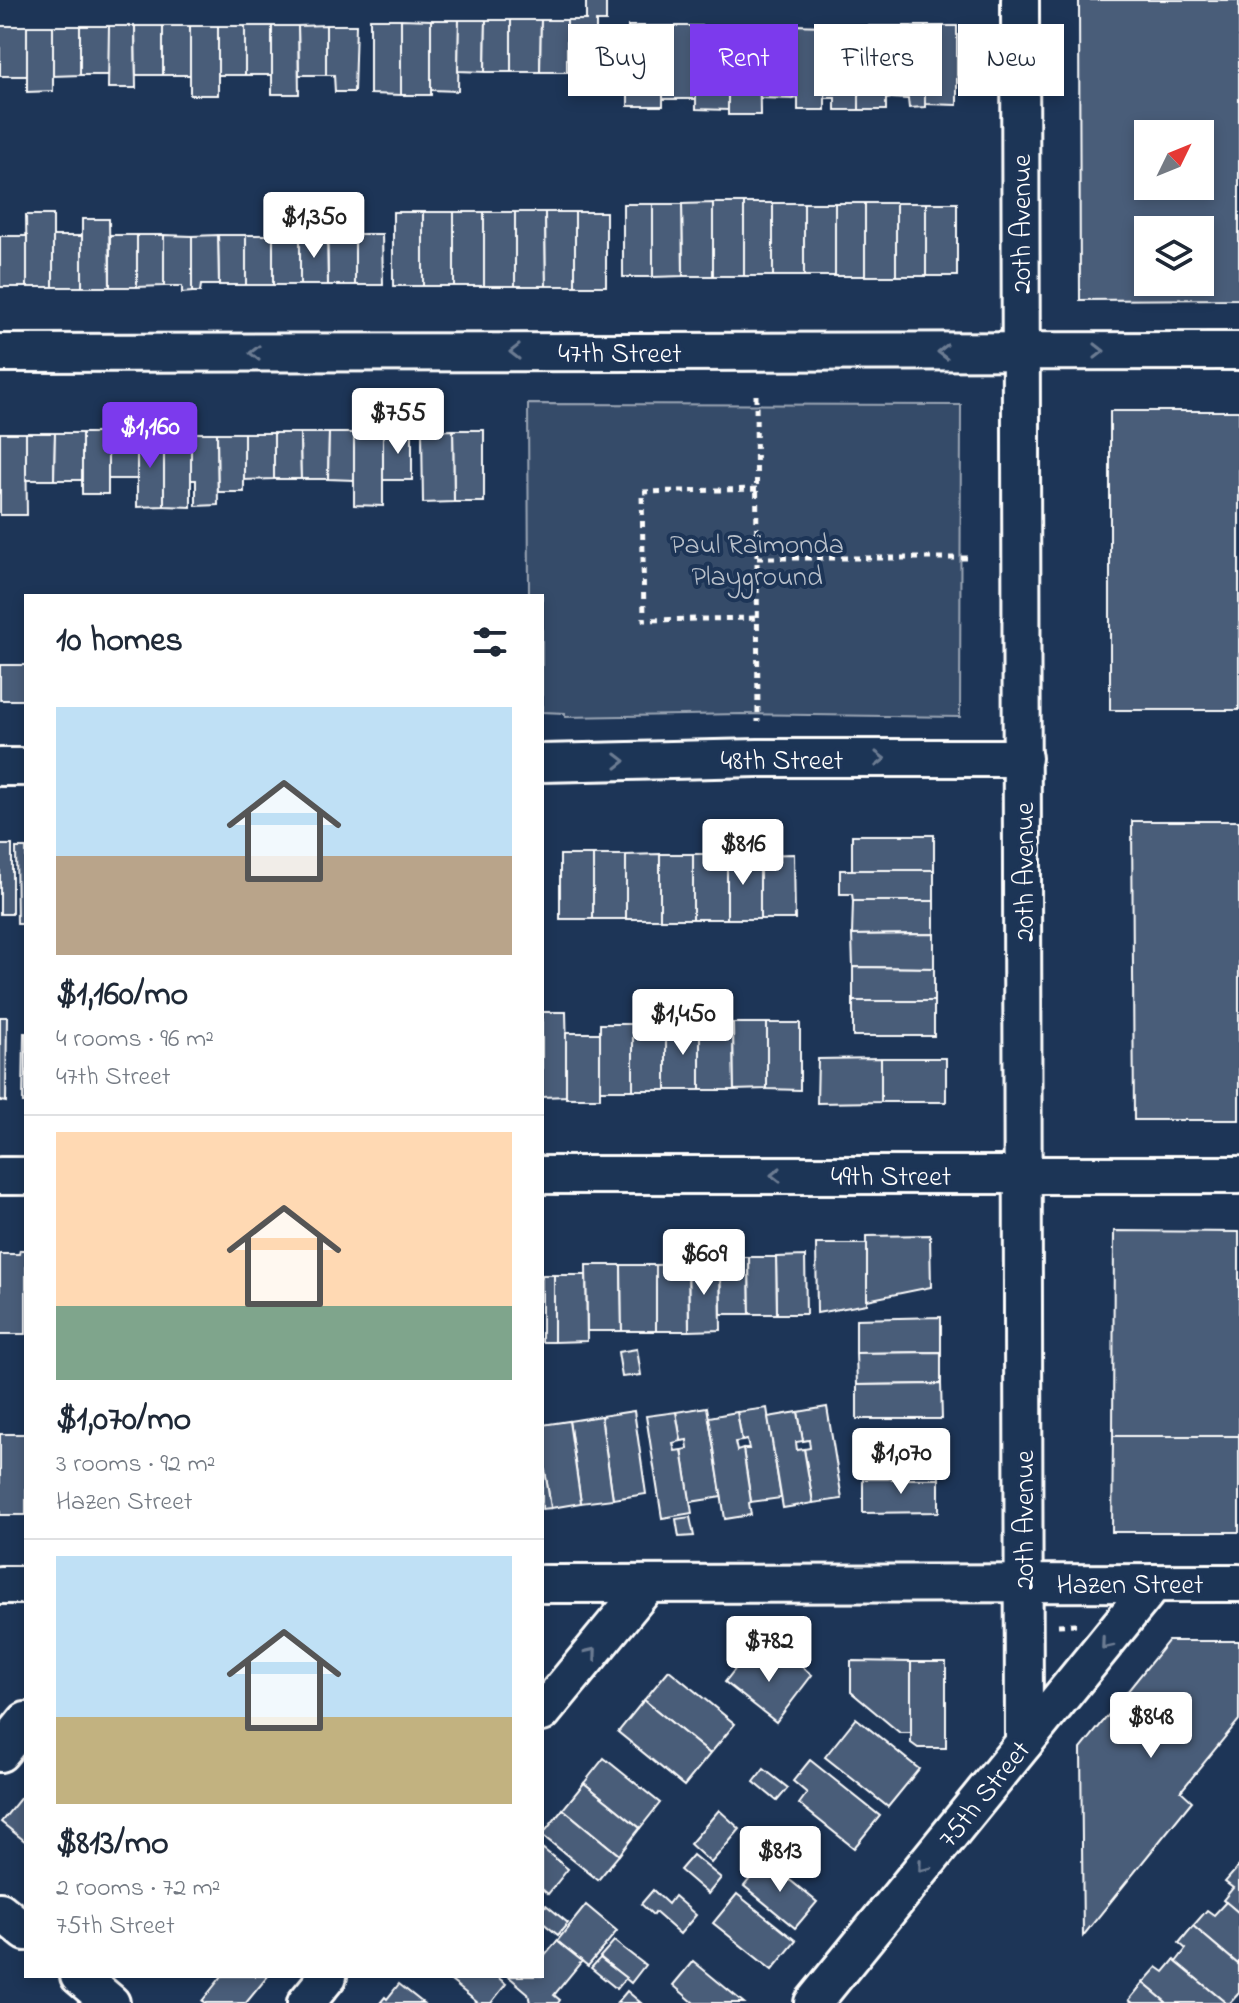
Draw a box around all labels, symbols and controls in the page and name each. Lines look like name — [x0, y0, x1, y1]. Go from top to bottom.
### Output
chip: Buy — [568, 24, 674, 96]
chip: Rent — [690, 24, 798, 96]
chip: Filters — [814, 24, 942, 96]
chip: New — [958, 24, 1064, 96]
north arrow — [1134, 120, 1214, 200]
map controls — [1134, 120, 1214, 296]
street label: 20th Avenue — [1003, 154, 1044, 294]
pin: $1,350 — [249, 192, 379, 260]
text: $1,350 — [281, 199, 347, 237]
button: layers — [1134, 216, 1214, 296]
street label: 47th Street — [558, 335, 682, 376]
one-way arrow — [1093, 342, 1106, 360]
one-way arrow — [508, 343, 521, 361]
one-way arrow — [936, 343, 949, 361]
one-way arrow — [248, 344, 261, 362]
pin: $755 — [351, 388, 445, 456]
text: $755 — [370, 395, 426, 433]
pin: $1,160 — [85, 402, 215, 470]
text: $1,160 — [120, 409, 180, 447]
park label: Paul Raimonda Playground — [670, 526, 844, 599]
text: 10 homes — [56, 617, 183, 667]
icon: filters — [468, 620, 512, 664]
street label: 48th Street — [721, 742, 843, 783]
one-way arrow — [874, 750, 887, 768]
one-way arrow — [614, 752, 627, 770]
icon: home — [212, 759, 356, 903]
street label: 20th Avenue — [1006, 802, 1047, 942]
pin: $816 — [696, 819, 790, 887]
text: $816 — [720, 826, 766, 864]
text: $1,160/mo — [56, 971, 188, 1021]
pin: $1,450 — [618, 989, 748, 1057]
text: $1,450 — [650, 996, 716, 1034]
text: 4 rooms · 96 m² — [56, 1021, 214, 1059]
text: 47th Street — [56, 1059, 171, 1097]
street label: 49th Street — [831, 1158, 951, 1199]
one-way arrow — [769, 1166, 782, 1184]
icon: home — [212, 1184, 356, 1328]
pin: $609 — [657, 1229, 751, 1297]
text: $609 — [681, 1236, 727, 1274]
text: $1,070/mo — [56, 1396, 191, 1446]
pin: $1,070 — [836, 1428, 966, 1496]
text: $1,070 — [870, 1435, 932, 1473]
text: 3 rooms · 92 m² — [56, 1446, 215, 1484]
street label: 20th Avenue — [1006, 1450, 1047, 1590]
text: Hazen Street — [56, 1484, 193, 1522]
street label: Hazen Street — [1056, 1566, 1204, 1607]
icon: home — [212, 1608, 356, 1752]
pin: $782 — [722, 1616, 816, 1684]
text: $782 — [744, 1623, 794, 1661]
one-way arrow — [1101, 1635, 1116, 1650]
one-way arrow — [582, 1648, 597, 1662]
pin: $848 — [1104, 1692, 1198, 1760]
text: $848 — [1128, 1699, 1174, 1737]
street label: 75th Street — [930, 1733, 1042, 1858]
text: $813/mo — [56, 1820, 169, 1870]
pin: $813 — [733, 1826, 827, 1894]
text: $813 — [758, 1833, 802, 1871]
one-way arrow — [918, 1858, 933, 1872]
text: 2 rooms · 72 m² — [56, 1870, 221, 1908]
text: 75th Street — [56, 1908, 175, 1946]

